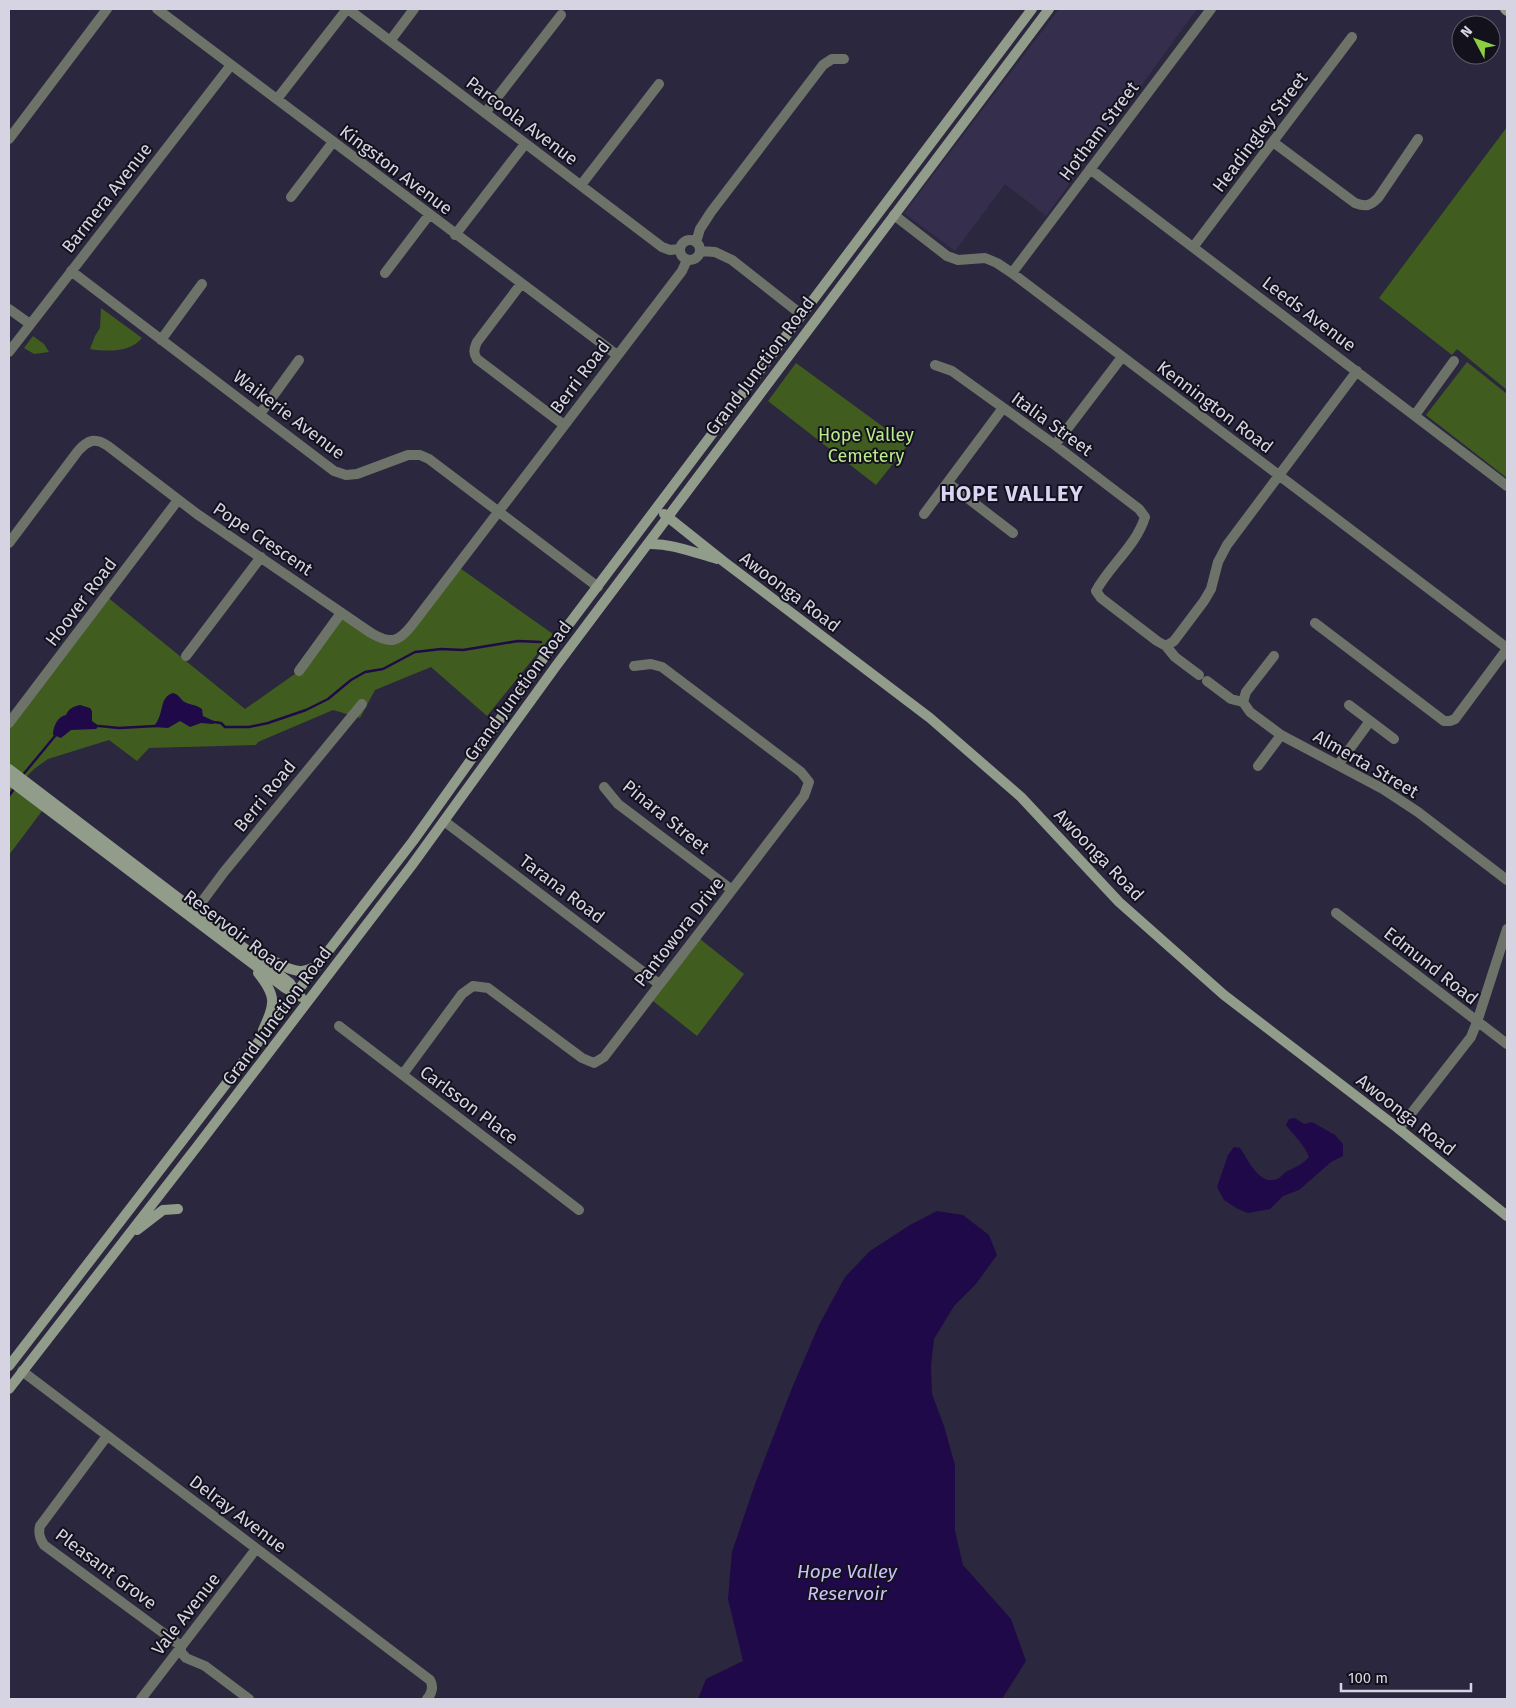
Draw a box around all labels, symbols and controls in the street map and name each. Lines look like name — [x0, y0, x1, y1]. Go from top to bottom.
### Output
north arrow — [1451, 15, 1501, 65]
text: N — [1457, 23, 1476, 41]
street label: Headingley Street — [1208, 67, 1313, 196]
street label: Parcoola Avenue — [462, 72, 582, 170]
street label: Hotham Street — [1055, 77, 1144, 185]
street label: Kingston Avenue — [335, 120, 457, 220]
street label: Barmera Avenue — [57, 139, 157, 257]
street label: Leeds Avenue — [1258, 272, 1360, 356]
street label: Grand Junction Road — [701, 292, 819, 440]
street label: Berri Road — [545, 336, 615, 418]
street label: Kennington Road — [1153, 356, 1277, 458]
street label: Waikerie Avenue — [229, 366, 349, 464]
street label: Italia Street — [1007, 387, 1097, 461]
park label: Hope Valley Cemetery — [818, 424, 914, 467]
district label: HOPE VALLEY — [940, 480, 1084, 507]
street label: Pope Crescent — [209, 498, 317, 581]
street label: Awoonga Road — [736, 547, 844, 637]
street label: Hoover Road — [41, 553, 121, 651]
street label: Grand Junction Road — [460, 617, 576, 765]
street label: Almerta Street — [1310, 725, 1423, 803]
street label: Berri Road — [229, 756, 301, 836]
street label: Pinara Street — [618, 775, 714, 859]
street label: Awoonga Road — [1049, 804, 1149, 906]
street label: Tarana Road — [515, 850, 609, 928]
street label: Pantowora Drive — [629, 873, 729, 991]
street label: Reservoir Road — [179, 885, 291, 977]
street label: Edmund Road — [1379, 922, 1483, 1010]
street label: Grand Junction Road — [218, 942, 336, 1090]
street label: Carlsson Place — [415, 1061, 523, 1149]
street label: Awoonga Road — [1352, 1069, 1460, 1161]
street label: Delray Avenue — [185, 1470, 291, 1558]
street label: Pleasant Grove — [51, 1524, 161, 1614]
water label: Hope Valley Reservoir — [797, 1560, 898, 1605]
street label: Vale Avenue — [147, 1568, 225, 1660]
scale bar — [1341, 1660, 1471, 1692]
text: 100 m — [1348, 1669, 1388, 1687]

